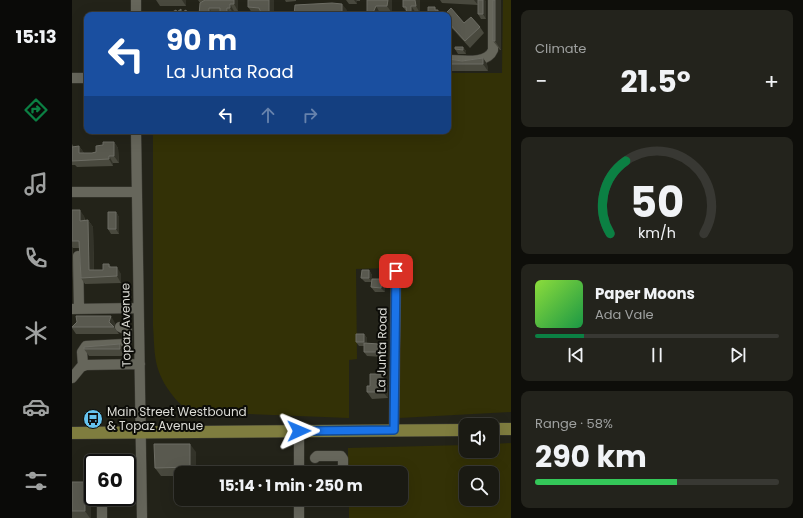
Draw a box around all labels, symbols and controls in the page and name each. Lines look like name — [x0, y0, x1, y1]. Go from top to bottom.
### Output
text: 90 m — [166, 21, 237, 60]
text: 15:13 — [15, 24, 57, 49]
icon: left — [100, 28, 152, 80]
text: Climate — [535, 39, 586, 58]
text: La Junta Road — [166, 59, 294, 84]
text: 21.5° — [620, 60, 691, 103]
text: − — [535, 66, 547, 97]
text: + — [764, 66, 779, 97]
icon: directions — [22, 96, 50, 124]
icon: left — [215, 104, 237, 126]
icon: ahead — [257, 104, 279, 126]
icon: right — [299, 104, 321, 126]
icon: music — [22, 170, 50, 198]
text: 50 — [630, 172, 684, 231]
text: km/h — [638, 222, 676, 242]
icon: phone — [22, 244, 50, 272]
pin — [379, 254, 413, 288]
icon: arrive — [385, 260, 407, 282]
street label: Topaz Avenue — [116, 283, 135, 367]
text: Paper Moons — [595, 283, 695, 304]
text: Ada Vale — [595, 305, 654, 324]
street label: La Junta Road — [372, 307, 391, 393]
icon: climate — [22, 319, 50, 347]
icon: previous — [565, 344, 587, 366]
icon: pause — [646, 344, 668, 366]
icon: next — [727, 344, 749, 366]
icon: car — [22, 393, 50, 421]
place label: Main Street Westbound & Topaz Avenue — [107, 403, 247, 434]
bus stop icon: Main Street Westbound & Topaz Avenue — [82, 408, 104, 430]
position arrow — [278, 410, 320, 452]
text: Range · 58% — [535, 414, 613, 433]
map controls — [459, 418, 499, 506]
button: sound — [459, 418, 499, 458]
text: 290 km — [535, 435, 647, 478]
speed limit sign: 60 — [84, 454, 136, 506]
button: search — [459, 466, 499, 506]
icon: filters — [22, 467, 50, 495]
text: 15:14 · 1 min · 250 m — [219, 475, 363, 496]

